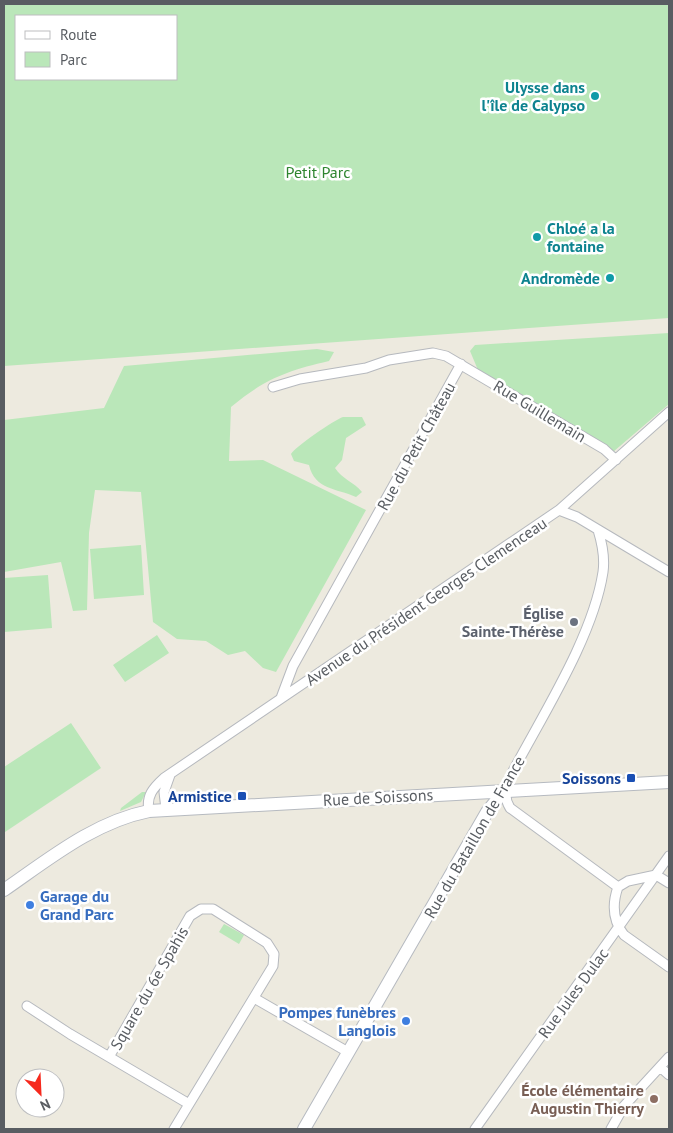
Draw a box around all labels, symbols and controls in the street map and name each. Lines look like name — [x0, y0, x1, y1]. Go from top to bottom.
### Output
legend — [15, 15, 178, 80]
text: Route — [60, 25, 97, 44]
text: Parc — [60, 50, 87, 69]
place label: Ulysse dans l'île de Calypso — [481, 77, 585, 115]
marker: Ulysse dans l'île de Calypso — [589, 90, 601, 102]
park label: Petit Parc — [286, 162, 350, 182]
place label: Chloé a la fontaine — [547, 218, 615, 256]
marker: Chloé a la fontaine — [531, 231, 543, 243]
place label: Andromède — [521, 268, 600, 288]
marker: Andromède — [604, 272, 616, 284]
street label: Rue Guillemain — [490, 376, 590, 446]
street label: Rue du Petit Château — [372, 378, 460, 514]
street label: Avenue du Président Georges Clemenceau — [302, 513, 550, 689]
place label: Église Sainte-Thérèse — [462, 603, 564, 641]
marker: Église Sainte-Thérèse — [568, 616, 580, 628]
street label: Rue du Bataillon de France — [419, 752, 529, 922]
place label: Soissons — [562, 768, 621, 788]
marker: Soissons — [625, 772, 637, 784]
street label: Rue de Soissons — [322, 784, 434, 810]
place label: Armistice — [168, 786, 232, 806]
marker: Armistice — [236, 790, 248, 802]
place label: Garage du Grand Parc — [40, 886, 114, 924]
marker: Garage du Grand Parc — [24, 899, 36, 911]
street label: Square du 6e Spahis — [106, 923, 193, 1053]
street label: Rue Jules Dulac — [534, 944, 612, 1042]
place label: Pompes funèbres Langlois — [279, 1002, 396, 1040]
marker: Pompes funèbres Langlois — [400, 1015, 412, 1027]
north arrow — [15, 1068, 65, 1118]
place label: École élémentaire Augustin Thierry — [521, 1080, 644, 1118]
marker: École élémentaire Augustin Thierry — [648, 1093, 660, 1105]
text: N — [37, 1095, 53, 1115]

